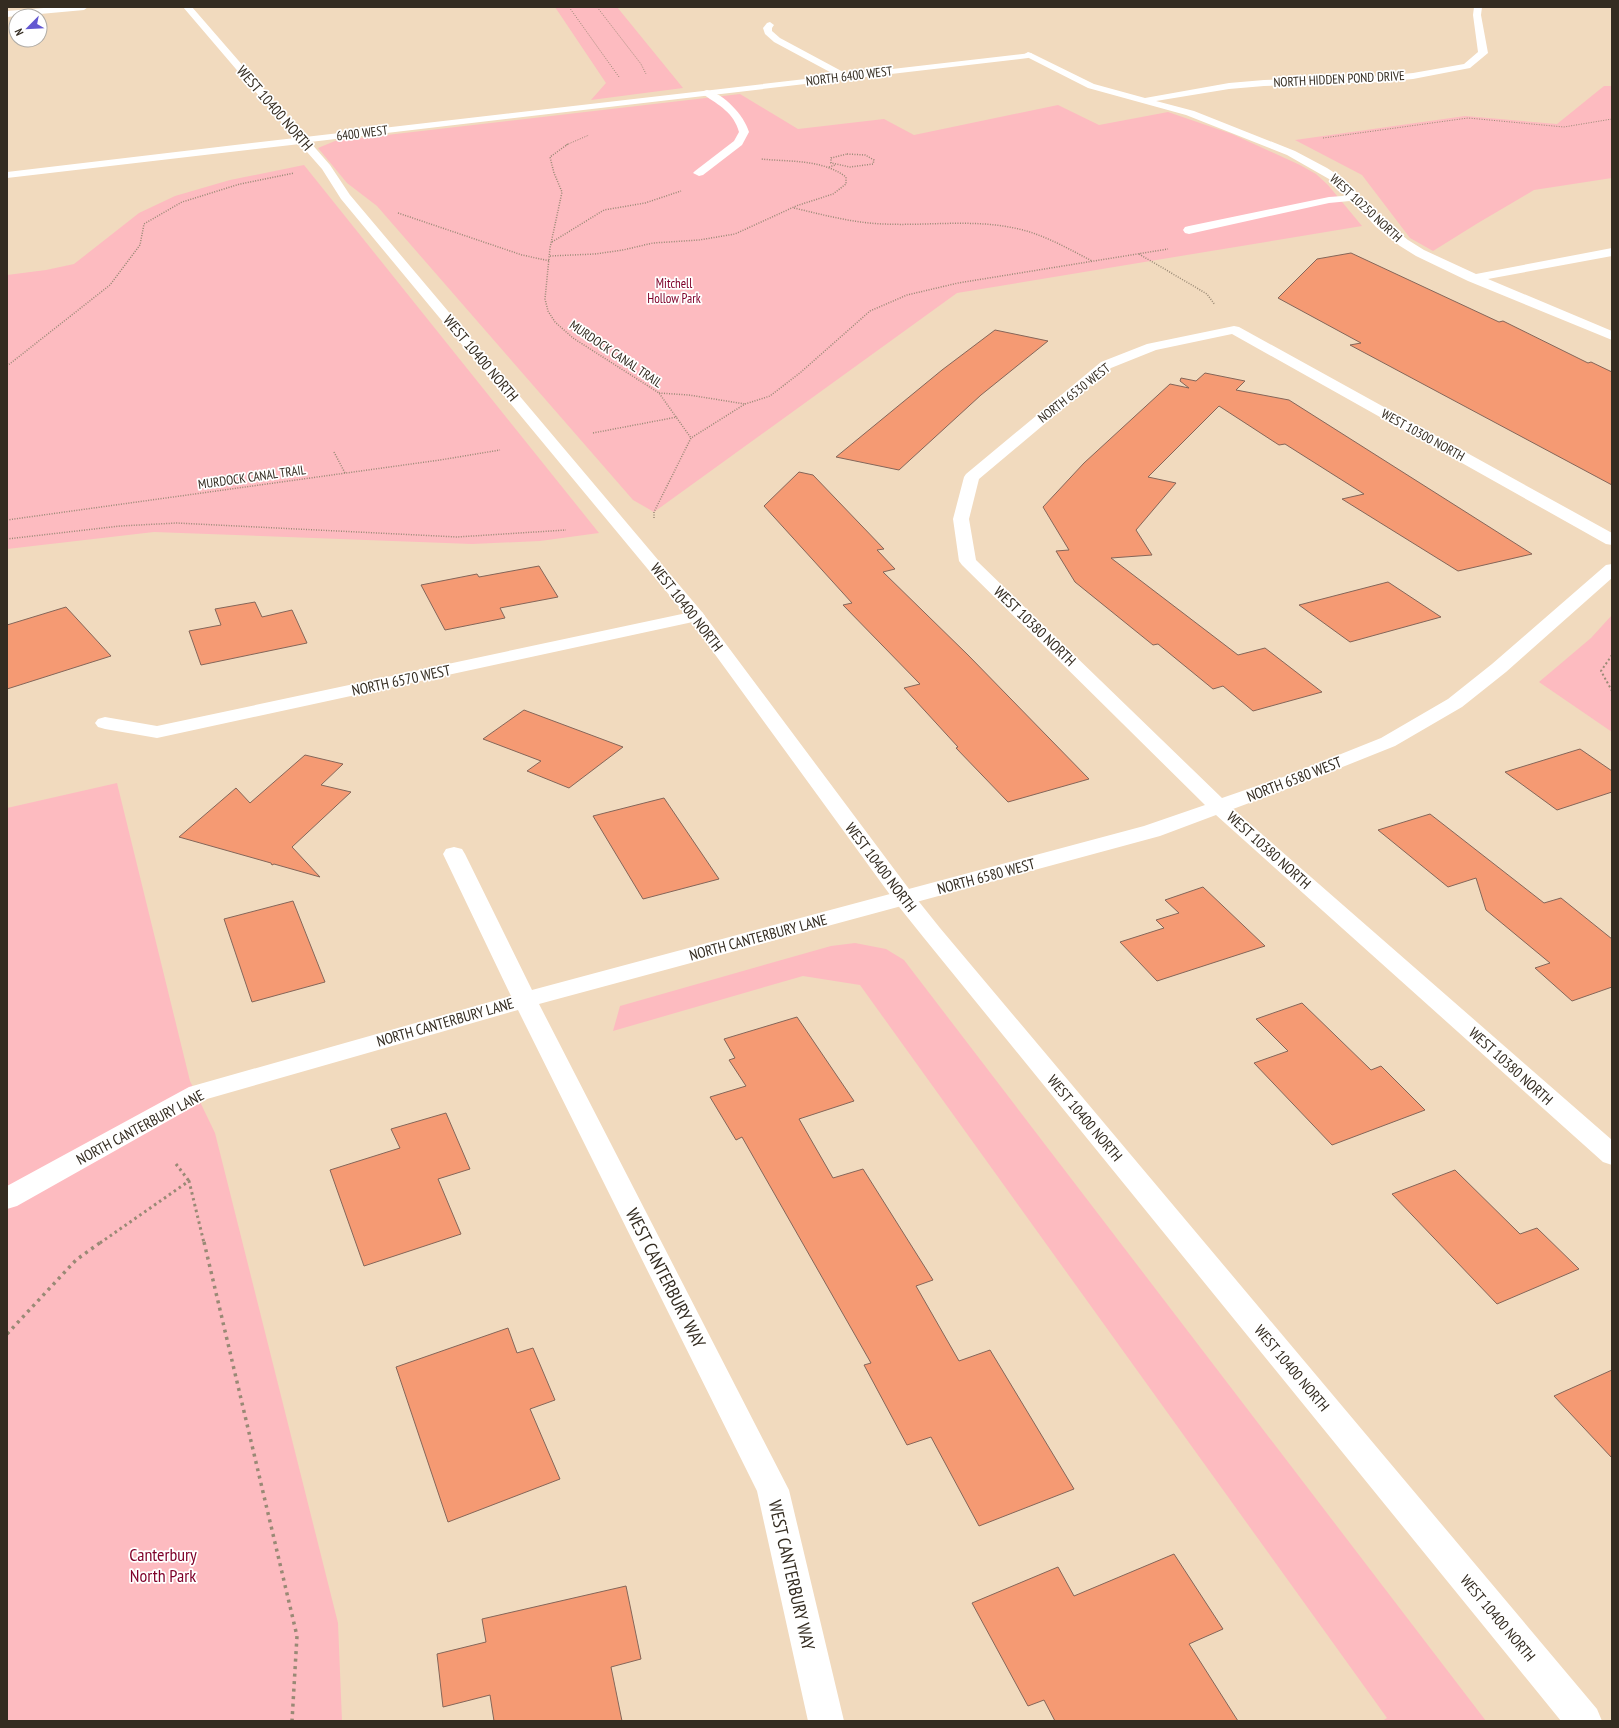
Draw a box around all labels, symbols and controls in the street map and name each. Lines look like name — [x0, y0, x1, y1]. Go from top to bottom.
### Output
north arrow — [8, 8, 48, 48]
text: N — [11, 26, 26, 38]
street label: WEST 10400 NORTH — [233, 61, 317, 155]
street label: NORTH 6400 WEST — [805, 62, 893, 90]
street label: NORTH HIDDEN POND DRIVE — [1273, 67, 1405, 91]
street label: 6400 WEST — [335, 121, 389, 145]
street label: WEST 10250 NORTH — [1326, 170, 1406, 246]
park label: Mitchell Hollow Park — [647, 275, 701, 307]
street label: WEST 10400 NORTH — [439, 311, 523, 405]
street label: MURDOCK CANAL TRAIL — [566, 317, 666, 392]
street label: NORTH 6530 WEST — [1035, 359, 1114, 426]
street label: WEST 10300 NORTH — [1378, 405, 1468, 465]
street label: MURDOCK CANAL TRAIL — [197, 461, 308, 493]
street label: WEST 10400 NORTH — [647, 559, 727, 655]
street label: WEST 10380 NORTH — [990, 582, 1080, 670]
street label: NORTH 6570 WEST — [350, 660, 452, 700]
street label: NORTH 6580 WEST — [1244, 752, 1344, 806]
street label: WEST 10380 NORTH — [1223, 807, 1315, 893]
street label: WEST 10400 NORTH — [841, 819, 921, 915]
street label: NORTH 6580 WEST — [935, 854, 1037, 898]
street label: NORTH CANTERBURY LANE — [687, 909, 829, 965]
street label: NORTH CANTERBURY LANE — [374, 993, 516, 1051]
street label: WEST 10380 NORTH — [1465, 1023, 1557, 1109]
street label: WEST 10400 NORTH — [1043, 1071, 1127, 1165]
street label: NORTH CANTERBURY LANE — [73, 1085, 207, 1169]
street label: WEST CANTERBURY WAY — [621, 1204, 711, 1352]
street label: WEST 10400 NORTH — [1250, 1321, 1334, 1415]
street label: WEST CANTERBURY WAY — [764, 1498, 821, 1653]
park label: Canterbury North Park — [129, 1543, 197, 1587]
street label: WEST 10400 NORTH — [1456, 1571, 1540, 1665]

